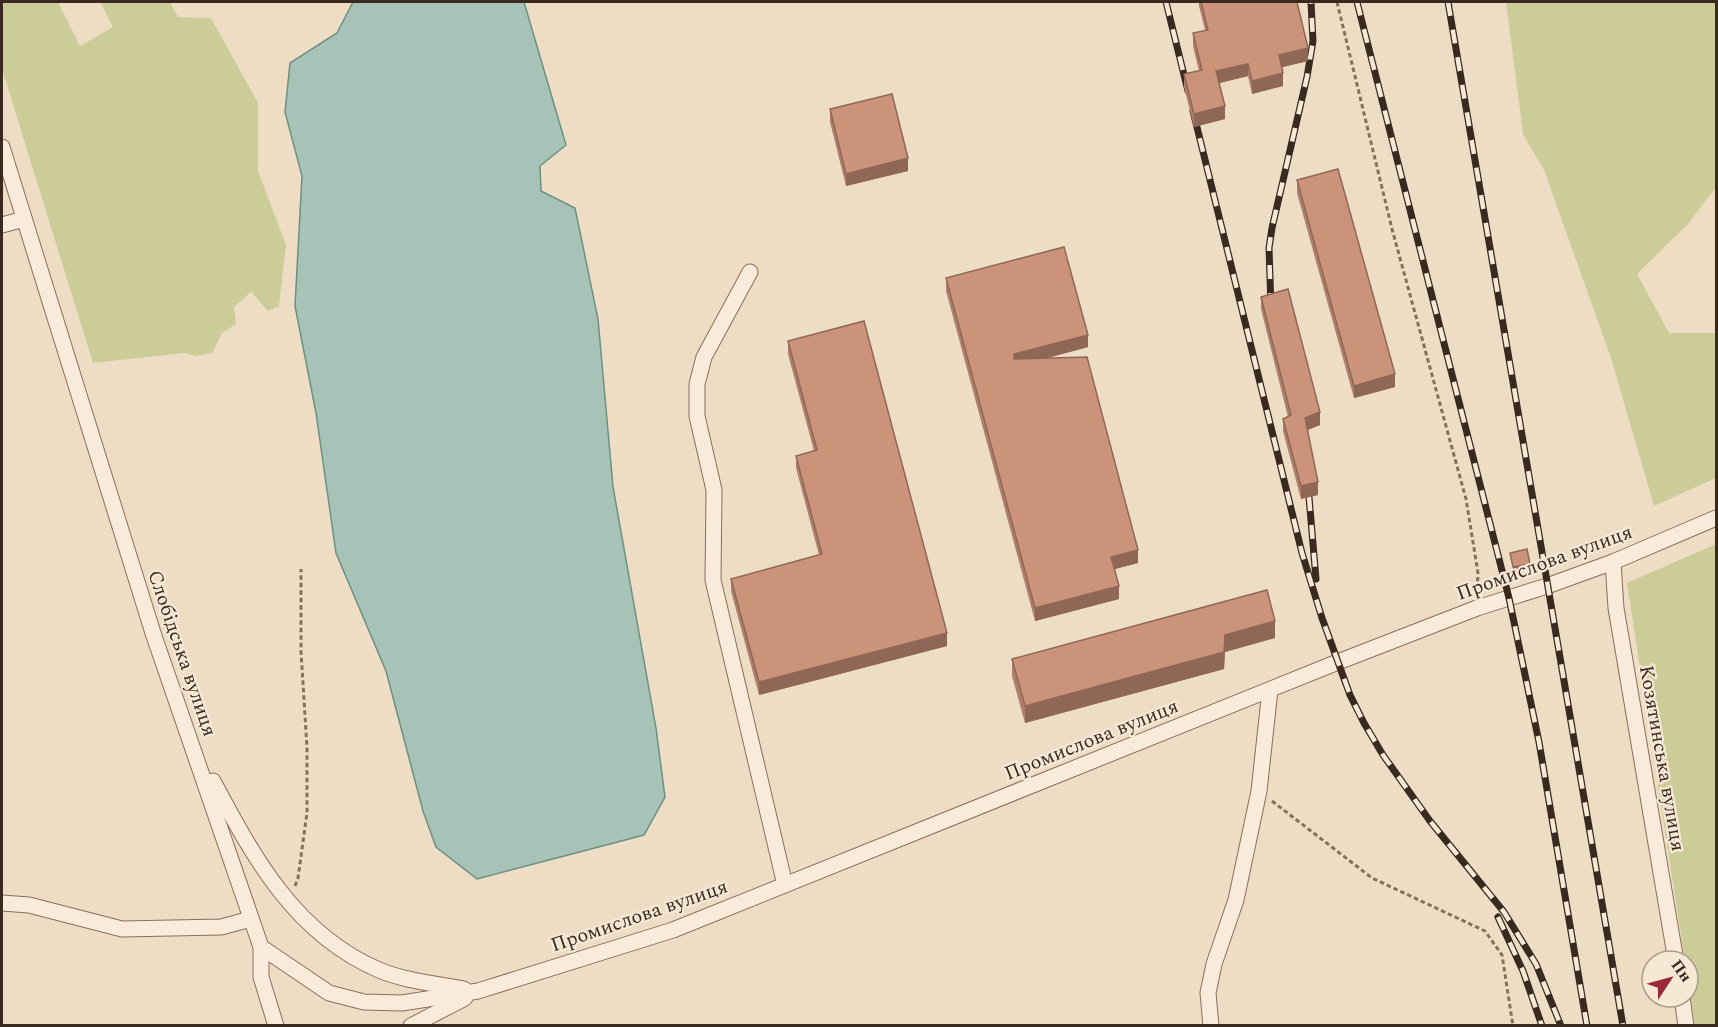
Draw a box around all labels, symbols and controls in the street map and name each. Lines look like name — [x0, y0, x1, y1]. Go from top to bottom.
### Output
street label: Промислова вулиця — [1452, 517, 1637, 609]
street label: Слобідська вулиця — [140, 566, 225, 740]
street label: Козятинська вулиця — [1631, 663, 1693, 854]
street label: Промислова вулиця — [1000, 691, 1183, 789]
street label: Промислова вулиця — [547, 872, 732, 960]
north arrow — [1640, 949, 1700, 1009]
text: Пн — [1665, 954, 1698, 987]

